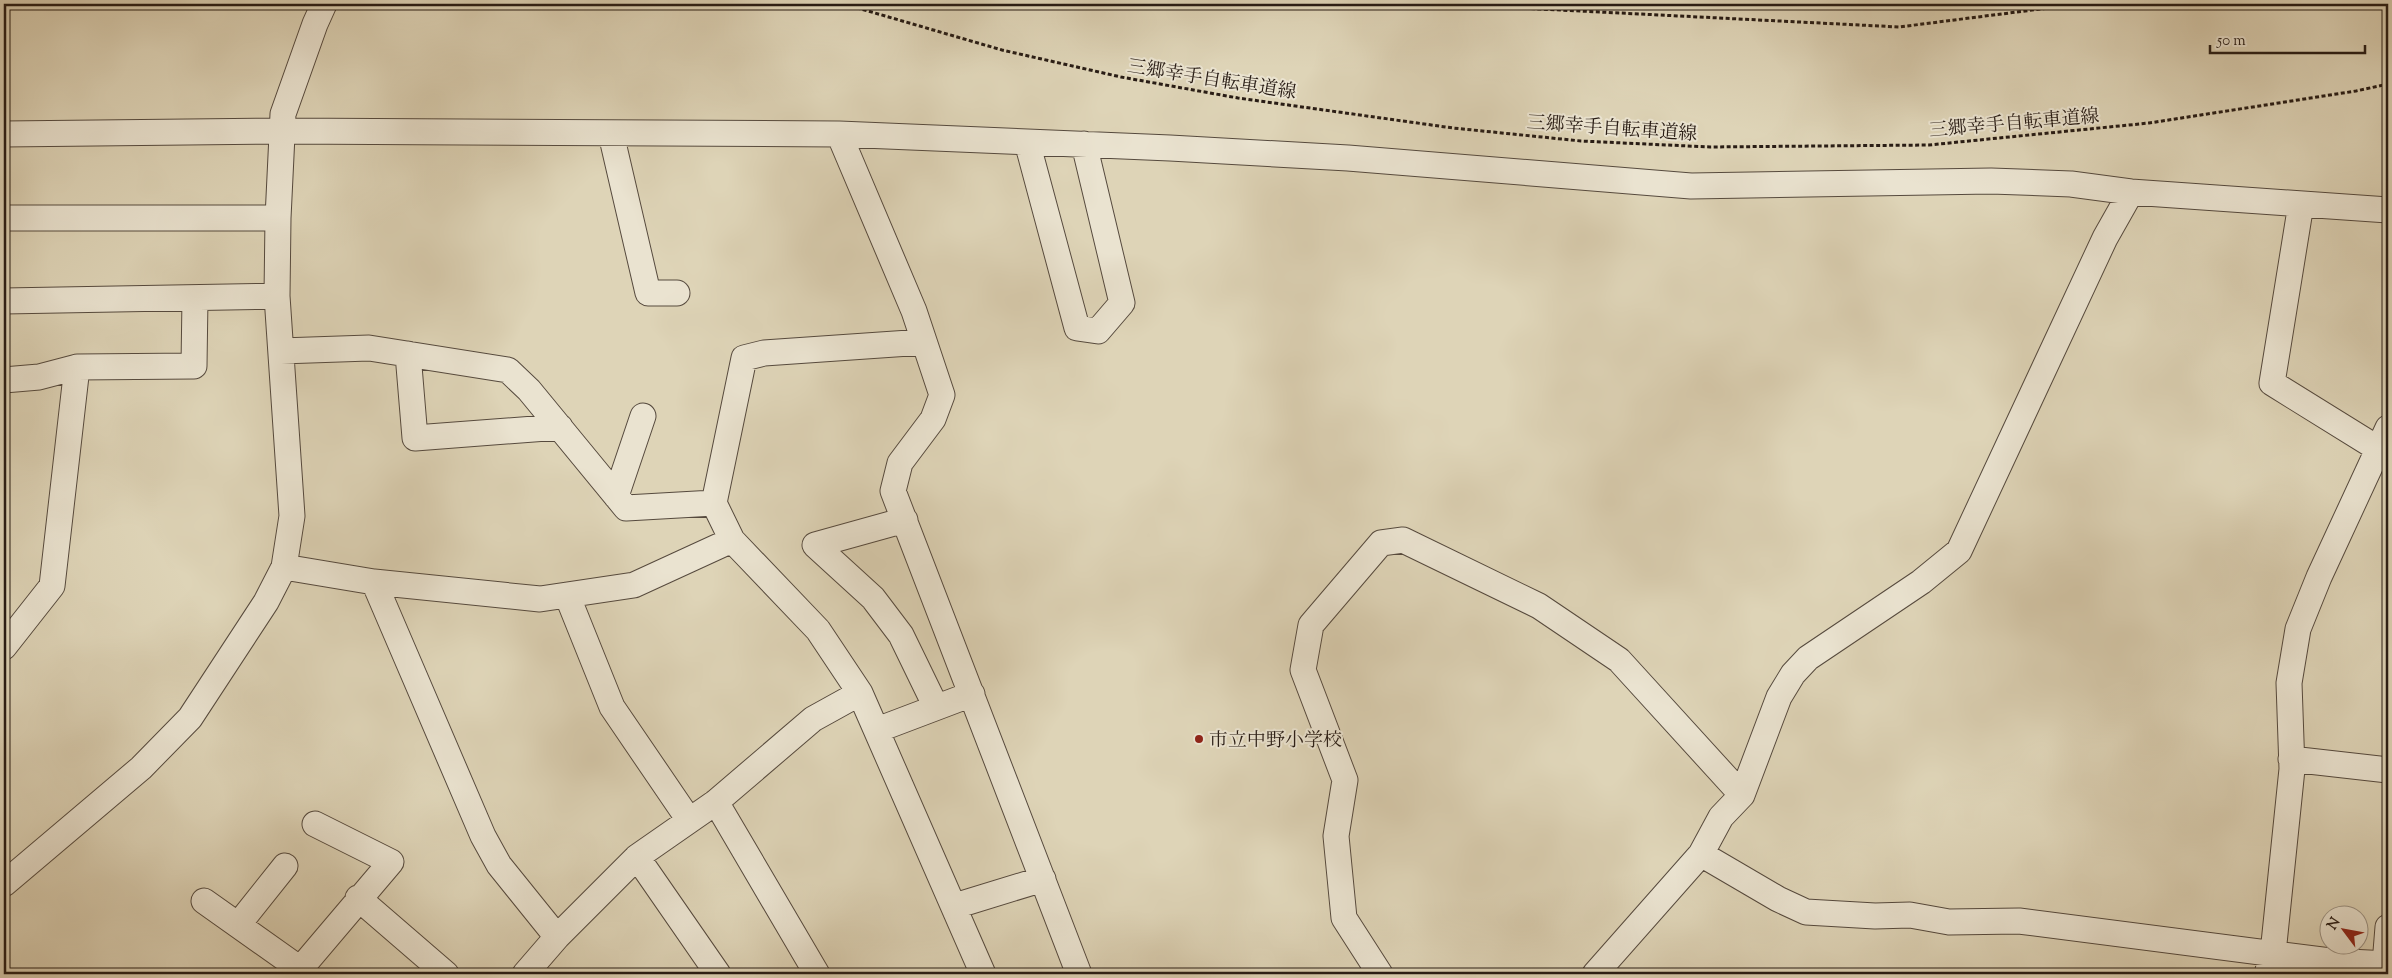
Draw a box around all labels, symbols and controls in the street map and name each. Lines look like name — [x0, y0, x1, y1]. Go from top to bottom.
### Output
scale bar — [2210, 22, 2364, 54]
text: 50 m — [2216, 31, 2246, 52]
street label: 三郷幸手自転車道線 — [1125, 54, 1298, 107]
street label: 三郷幸手自転車道線 — [1928, 104, 2101, 145]
street label: 三郷幸手自転車道線 — [1526, 110, 1698, 149]
place label: 市立中野小学校 — [1209, 728, 1342, 755]
marker: 市立中野小学校 — [1193, 733, 1205, 745]
north arrow — [2320, 906, 2370, 956]
text: N — [2323, 914, 2346, 934]

